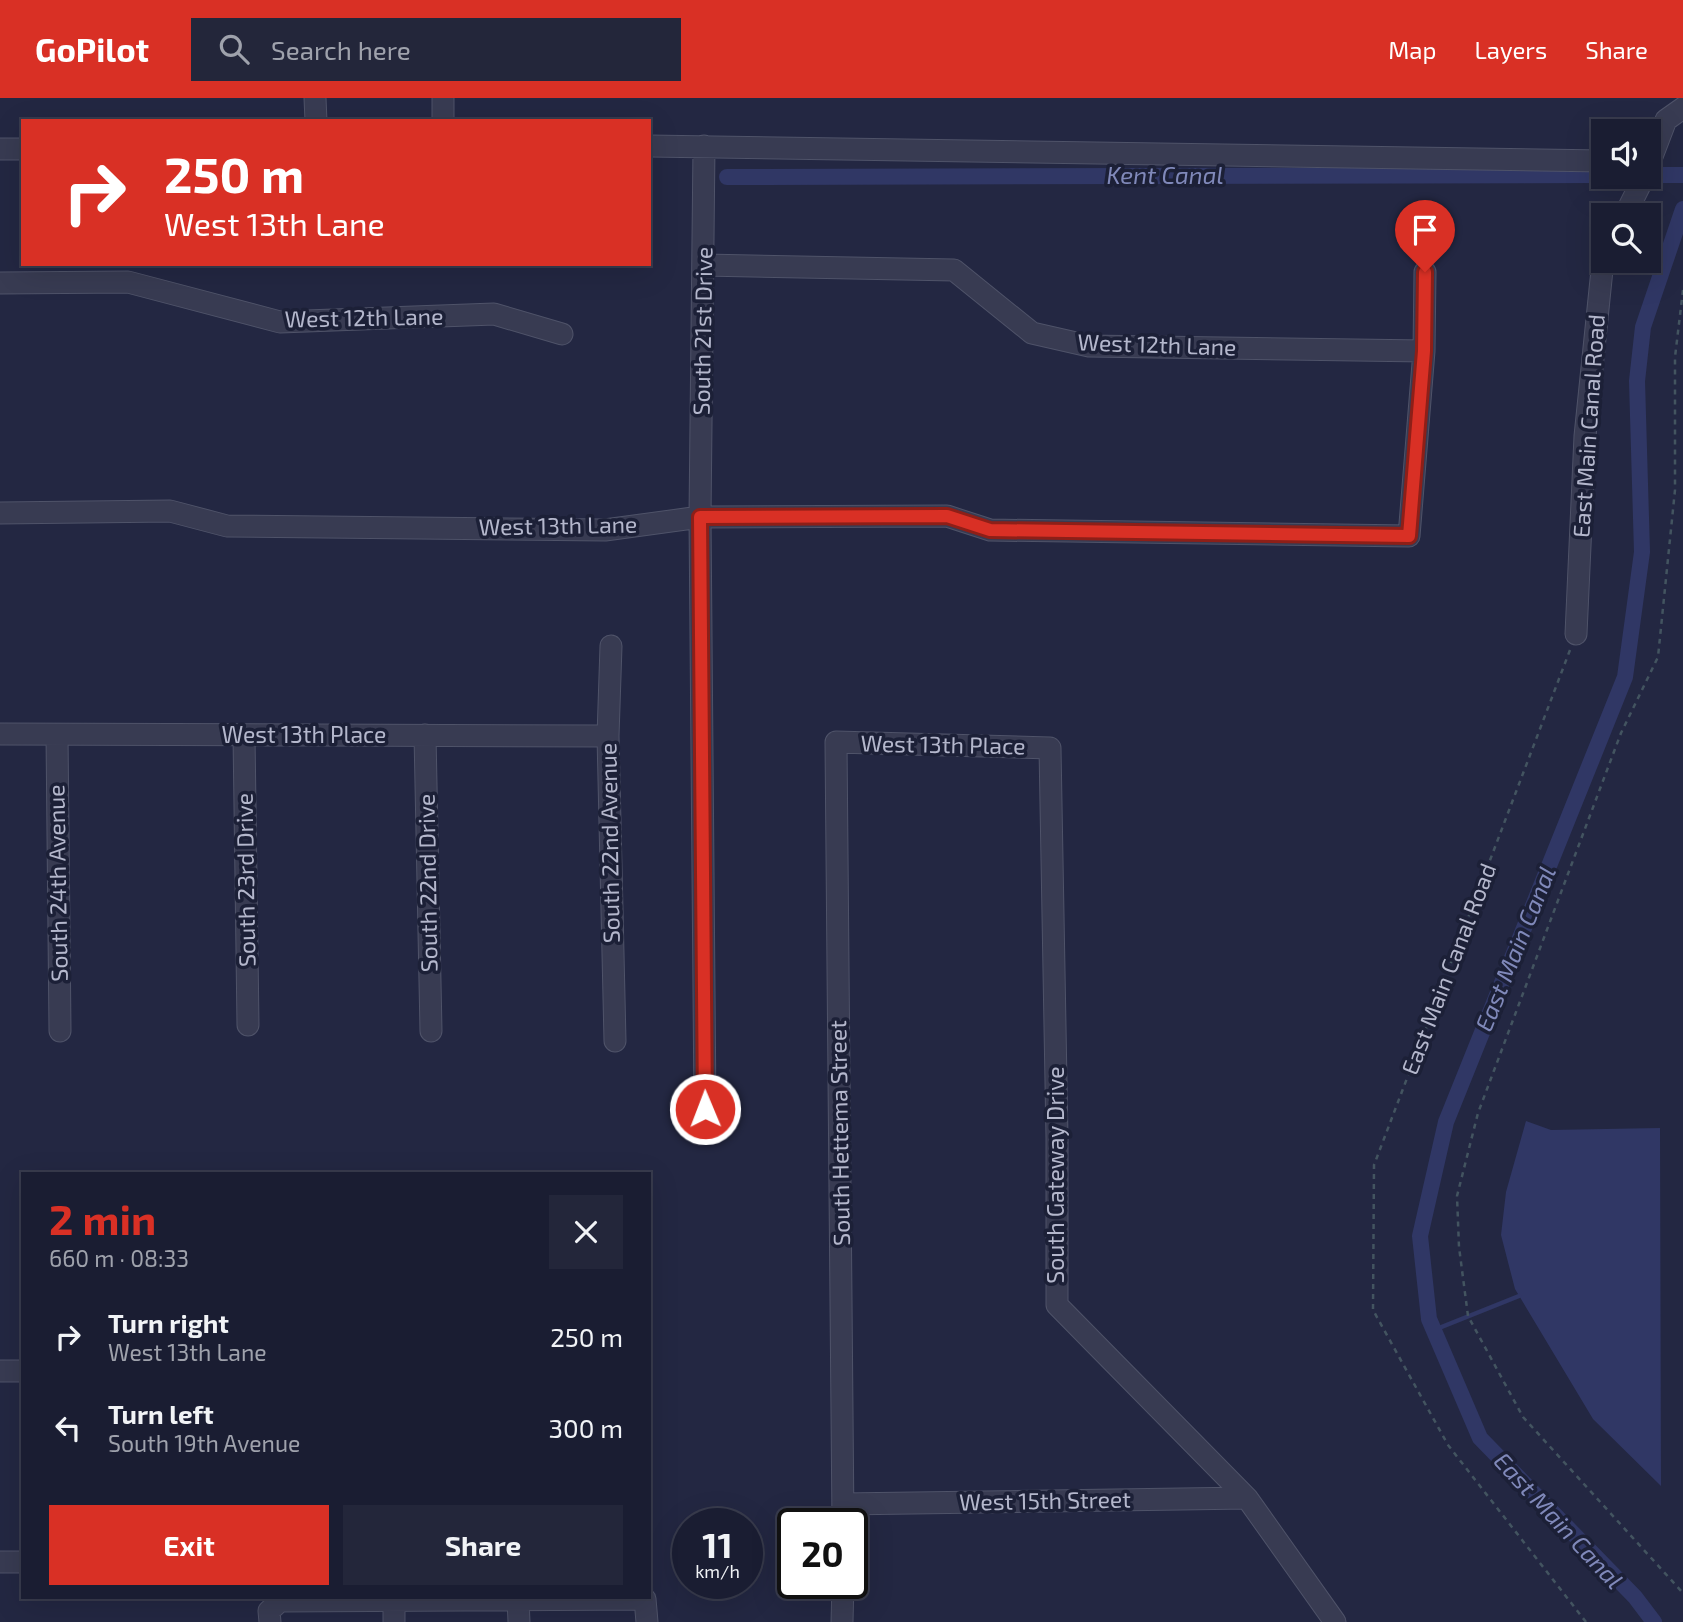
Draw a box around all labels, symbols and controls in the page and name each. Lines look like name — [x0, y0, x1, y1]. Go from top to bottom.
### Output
search box — [191, 18, 681, 81]
text: GoPilot — [35, 29, 149, 69]
icon: search — [215, 30, 253, 68]
text: Search here — [271, 34, 411, 65]
text: Map — [1388, 35, 1436, 64]
text: Layers — [1474, 35, 1547, 64]
text: Share — [1585, 35, 1648, 64]
map controls — [1591, 119, 1661, 273]
button: sound — [1591, 119, 1661, 189]
text: 250 m — [164, 144, 304, 203]
icon: right — [49, 147, 140, 238]
water label: Kent Canal — [1107, 160, 1223, 189]
pin — [1395, 200, 1455, 272]
button: search — [1591, 203, 1661, 273]
text: West 13th Lane — [164, 204, 385, 242]
icon: arrive — [1406, 211, 1444, 249]
street label: South 21st Drive — [687, 246, 717, 416]
street label: West 12th Lane — [284, 302, 444, 332]
street label: East Main Canal Road — [1566, 313, 1610, 539]
street label: West 12th Lane — [1077, 327, 1237, 361]
street label: West 13th Lane — [478, 510, 638, 540]
street label: West 13th Place — [222, 720, 386, 748]
street label: West 13th Place — [860, 729, 1026, 759]
street label: South 22nd Avenue — [593, 743, 625, 943]
street label: South 24th Avenue — [41, 784, 73, 982]
street label: South 23rd Drive — [229, 793, 261, 967]
street label: South 22nd Drive — [411, 794, 443, 972]
street label: East Main Canal Road — [1395, 859, 1501, 1078]
water label: East Main Canal — [1468, 862, 1561, 1035]
street label: South Hettema Street — [823, 1020, 855, 1246]
street label: South Gateway Drive — [1041, 1066, 1069, 1284]
position arrow — [668, 1072, 742, 1146]
text: 2 min — [49, 1193, 156, 1243]
button: close — [549, 1195, 623, 1269]
text: 660 m · 08:33 — [49, 1244, 189, 1272]
text: Turn right — [108, 1307, 229, 1338]
icon: right — [49, 1318, 87, 1356]
text: 250 m — [550, 1321, 623, 1352]
text: West 13th Lane — [108, 1338, 267, 1366]
text: Turn left — [108, 1398, 214, 1429]
icon: left — [49, 1409, 87, 1447]
text: 300 m — [549, 1412, 623, 1443]
text: South 19th Avenue — [108, 1429, 300, 1457]
water label: East Main Canal — [1489, 1446, 1629, 1594]
street label: West 15th Street — [959, 1484, 1131, 1515]
button: Exit — [49, 1505, 329, 1585]
button: Share — [343, 1505, 623, 1585]
speed limit sign: 20 — [777, 1508, 868, 1599]
text: 11 — [702, 1523, 733, 1565]
text: km/h — [695, 1560, 740, 1582]

